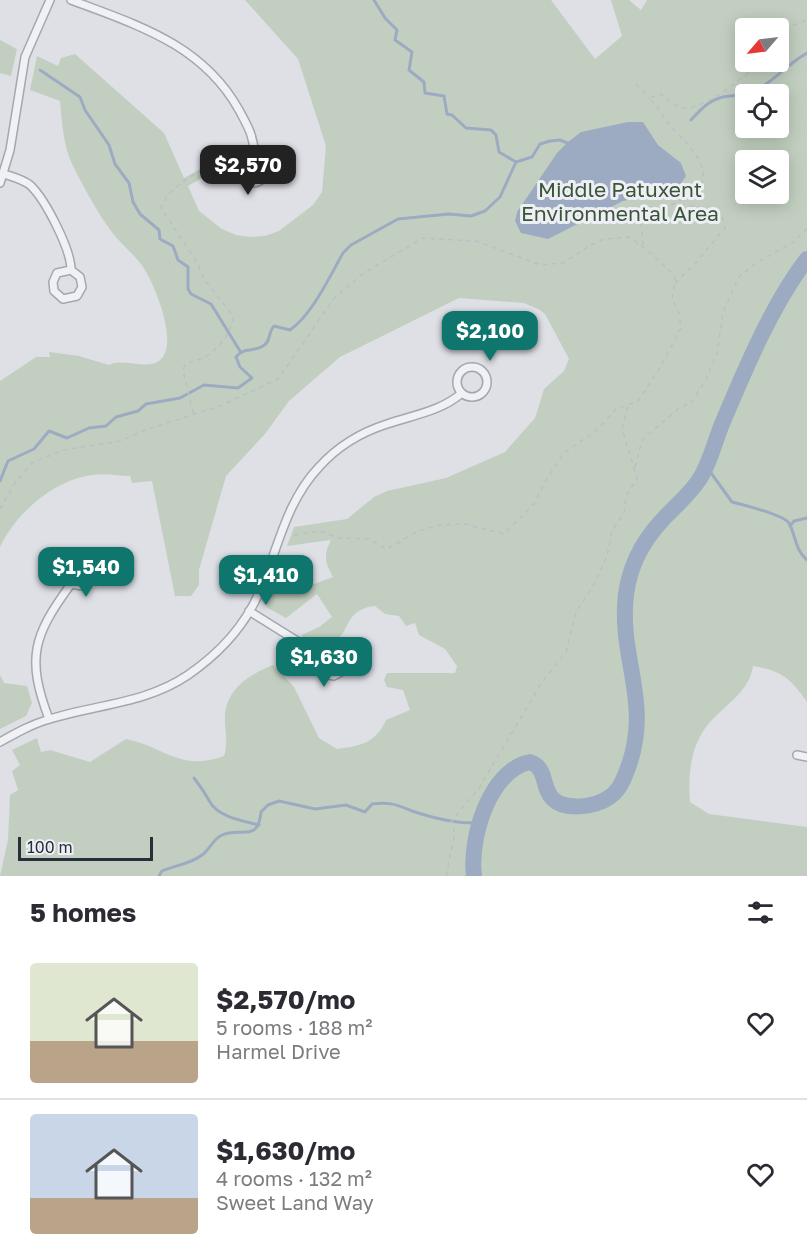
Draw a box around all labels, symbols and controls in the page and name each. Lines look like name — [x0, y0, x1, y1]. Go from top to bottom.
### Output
north arrow — [735, 18, 789, 72]
map controls — [735, 18, 789, 204]
button: locate — [735, 84, 789, 138]
pin: $2,570 — [199, 145, 297, 196]
button: layers — [735, 150, 789, 204]
text: $2,570 — [214, 152, 282, 176]
park label: Middle Patuxent Environmental Area — [521, 176, 719, 226]
pin: $2,100 — [441, 311, 539, 362]
text: $2,100 — [456, 318, 524, 342]
pin: $1,540 — [37, 547, 135, 598]
text: $1,540 — [52, 554, 120, 578]
pin: $1,410 — [217, 555, 315, 606]
text: $1,410 — [233, 562, 299, 586]
pin: $1,630 — [275, 637, 373, 688]
text: $1,630 — [290, 644, 358, 668]
scale bar — [18, 834, 153, 862]
text: 100 m — [27, 837, 73, 857]
icon: filters — [744, 896, 777, 929]
text: 5 homes — [30, 897, 136, 928]
text: $2,570/mo — [216, 984, 355, 1015]
icon: home — [78, 987, 150, 1059]
icon: heart — [744, 1007, 777, 1040]
text: 5 rooms · 188 m² — [216, 1015, 373, 1039]
text: Harmel Drive — [216, 1039, 341, 1063]
text: $1,630/mo — [216, 1135, 355, 1166]
icon: home — [78, 1138, 150, 1210]
icon: heart — [744, 1158, 777, 1191]
text: 4 rooms · 132 m² — [216, 1166, 372, 1190]
text: Sweet Land Way — [216, 1190, 374, 1214]

